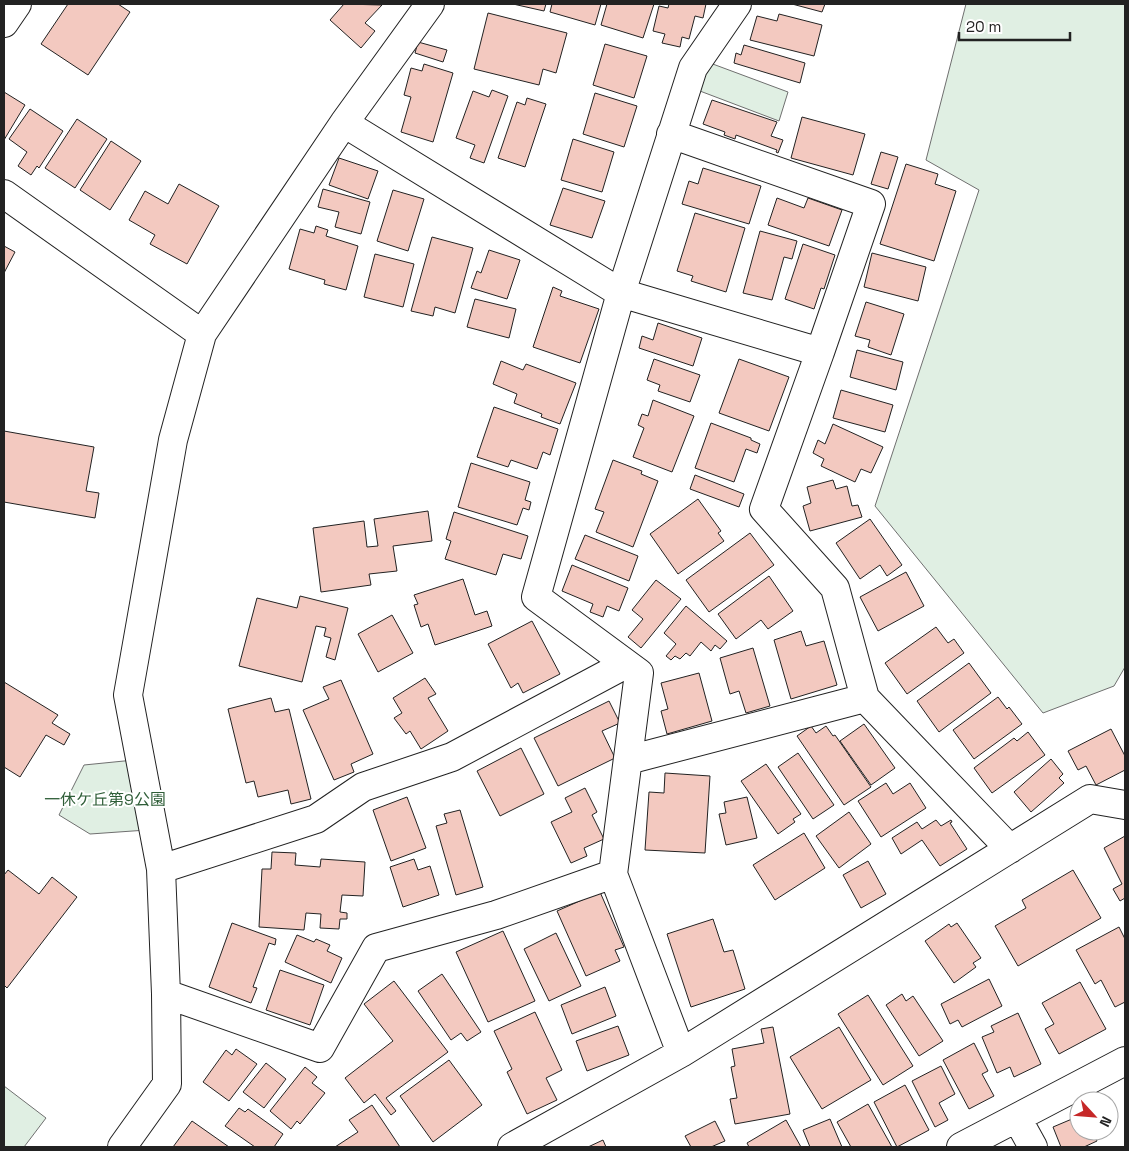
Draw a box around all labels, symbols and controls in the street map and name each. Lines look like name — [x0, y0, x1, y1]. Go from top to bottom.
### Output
scale bar — [959, 10, 1070, 42]
text: 20 m — [966, 17, 1001, 36]
park label: 一休ケ丘第9公園 — [44, 789, 166, 810]
north arrow — [1069, 1091, 1119, 1141]
text: N — [1096, 1114, 1116, 1130]

